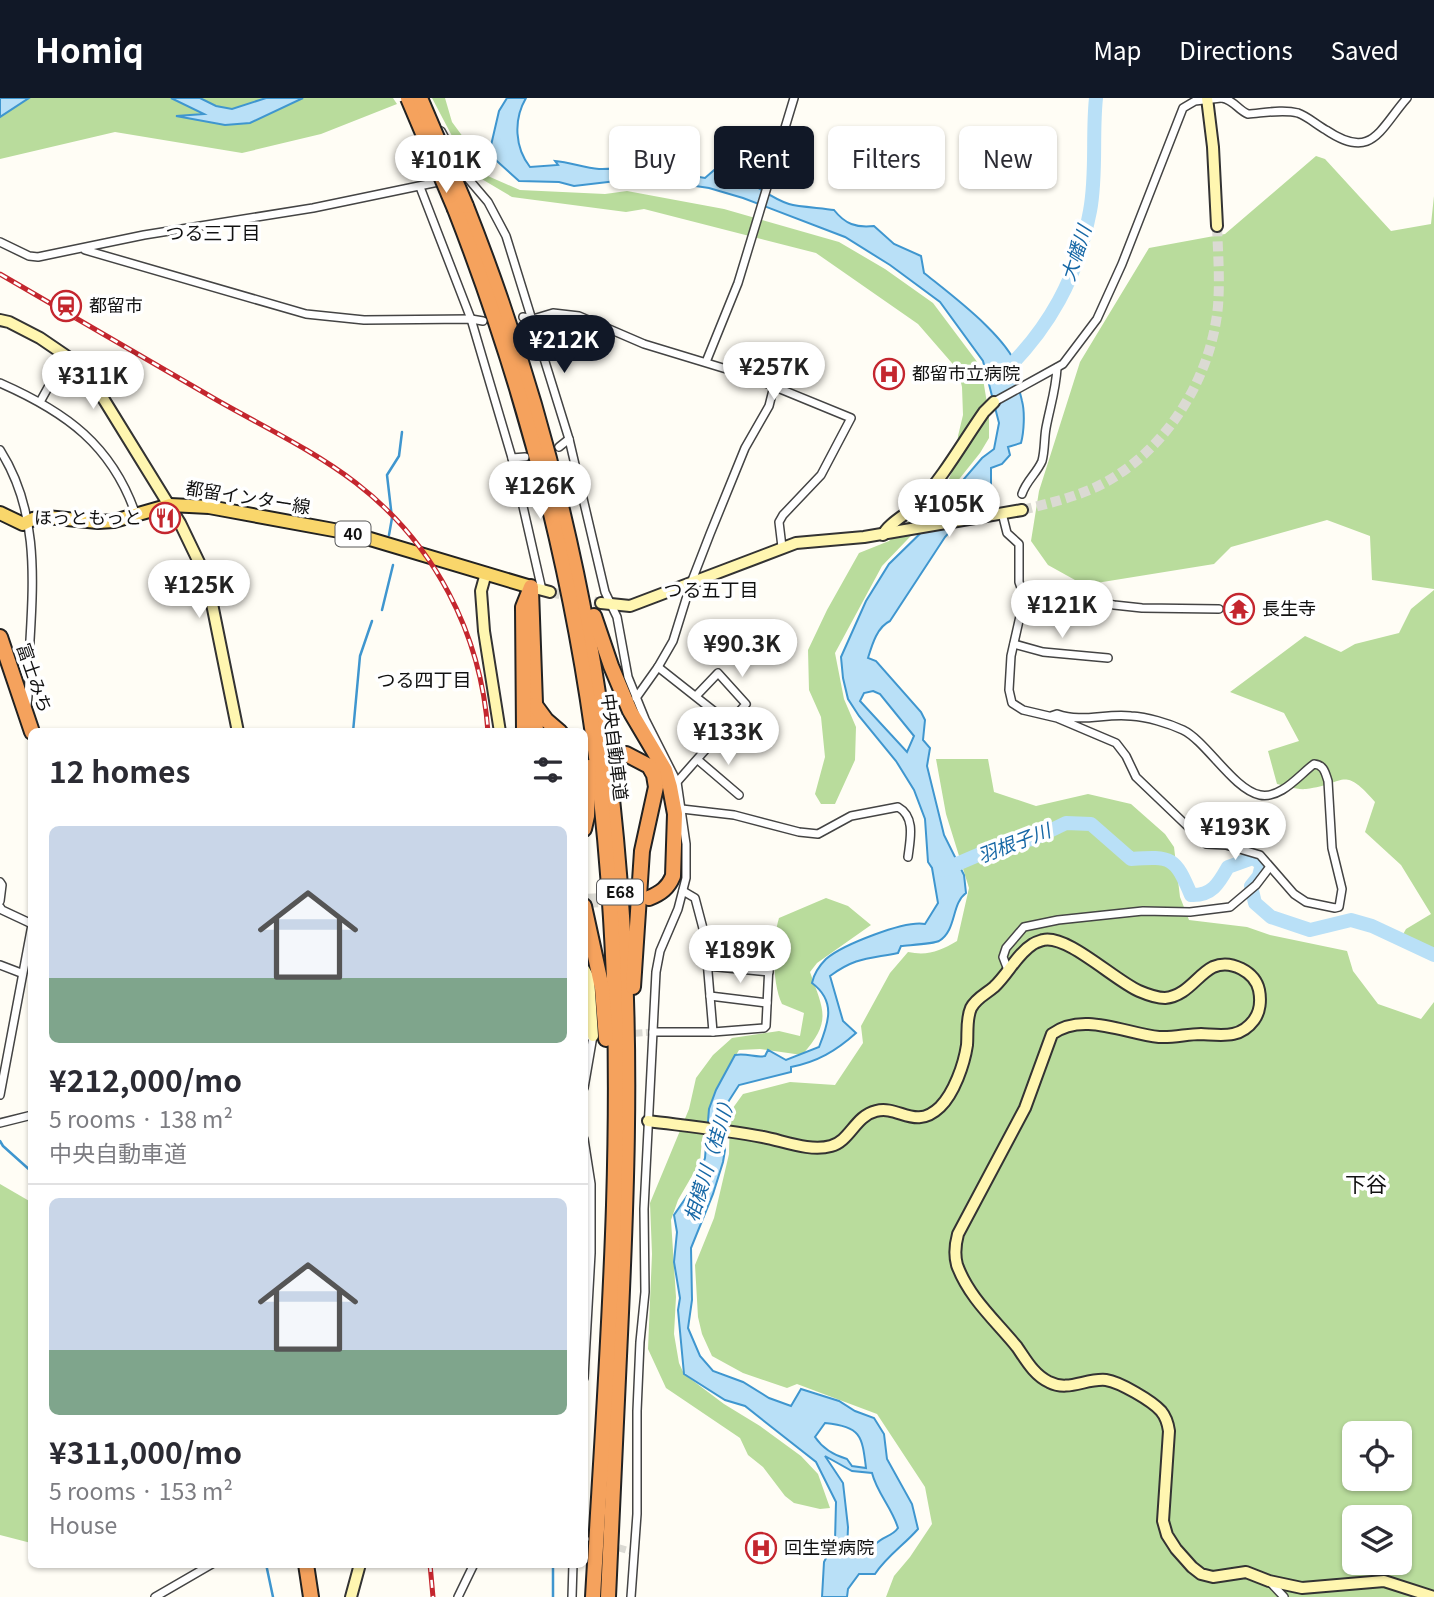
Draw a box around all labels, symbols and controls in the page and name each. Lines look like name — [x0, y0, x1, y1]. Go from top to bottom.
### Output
text: Homiq — [35, 25, 144, 73]
text: Map — [1093, 32, 1141, 67]
text: Directions — [1179, 32, 1293, 67]
text: Saved — [1331, 32, 1399, 67]
chip: Buy — [609, 126, 700, 189]
chip: Rent — [714, 126, 814, 189]
chip: Filters — [828, 126, 945, 189]
chip: New — [959, 126, 1057, 189]
pin: ¥101K — [397, 136, 495, 195]
text: ¥101K — [411, 141, 481, 175]
district label: つる三丁目 — [165, 218, 261, 245]
water label: 大幡川 — [1053, 219, 1097, 284]
station icon: 都留市 — [49, 289, 83, 323]
place label: 都留市 — [89, 291, 143, 317]
pin: ¥212K — [515, 316, 613, 375]
text: ¥212K — [529, 321, 599, 355]
pin: ¥257K — [725, 342, 823, 402]
text: ¥257K — [739, 348, 809, 382]
pin: ¥311K — [44, 352, 142, 411]
text: ¥311K — [58, 357, 128, 391]
hospital icon: 都留市立病院 — [872, 357, 906, 391]
place label: 都留市立病院 — [912, 359, 1020, 385]
pin: ¥126K — [491, 462, 589, 521]
text: ¥126K — [505, 467, 575, 501]
street label: 都留インター線 — [184, 473, 313, 519]
pin: ¥105K — [900, 480, 998, 539]
text: ¥105K — [914, 485, 984, 519]
restaurant icon: ほっともっと — [148, 501, 182, 535]
place label: ほっともっと — [34, 503, 142, 529]
road number: 40 — [336, 522, 370, 546]
pin: ¥125K — [150, 560, 248, 620]
text: ¥125K — [164, 566, 234, 600]
district label: つる五丁目 — [663, 575, 759, 602]
pin: ¥121K — [1013, 580, 1111, 640]
text: ¥121K — [1027, 586, 1097, 620]
temple icon: 長生寺 — [1222, 592, 1256, 626]
place label: 長生寺 — [1262, 594, 1316, 620]
pin: ¥90.3K — [685, 620, 799, 679]
text: ¥90.3K — [703, 625, 781, 659]
street label: 富士みち — [12, 639, 60, 716]
district label: つる四丁目 — [376, 665, 472, 692]
street label: 中央自動車道 — [597, 692, 635, 802]
pin: ¥133K — [679, 708, 777, 767]
text: ¥133K — [693, 713, 763, 747]
text: 12 homes — [49, 748, 190, 792]
icon: filters — [529, 751, 567, 789]
pin: ¥193K — [1186, 802, 1284, 862]
text: ¥193K — [1200, 808, 1270, 842]
water label: 羽根子川 — [973, 815, 1056, 868]
icon: home — [245, 872, 371, 998]
road number: E68 — [597, 880, 643, 904]
pin: ¥189K — [691, 926, 789, 985]
text: ¥189K — [705, 931, 775, 965]
text: ¥212,000/mo — [49, 1057, 242, 1101]
water label: 相模川（桂川） — [676, 1089, 741, 1224]
text: 5 rooms · 138 m² — [49, 1101, 233, 1135]
text: 中央自動車道 — [49, 1135, 187, 1169]
district label: 下谷 — [1345, 1168, 1387, 1198]
icon: home — [245, 1244, 371, 1370]
map controls — [1342, 1421, 1412, 1575]
button: locate — [1342, 1421, 1412, 1491]
text: ¥311,000/mo — [49, 1429, 242, 1473]
text: 5 rooms · 153 m² — [49, 1473, 233, 1507]
button: layers — [1342, 1505, 1412, 1575]
text: House — [49, 1507, 117, 1541]
hospital icon: 回生堂病院 — [744, 1531, 778, 1565]
place label: 回生堂病院 — [784, 1533, 874, 1559]

